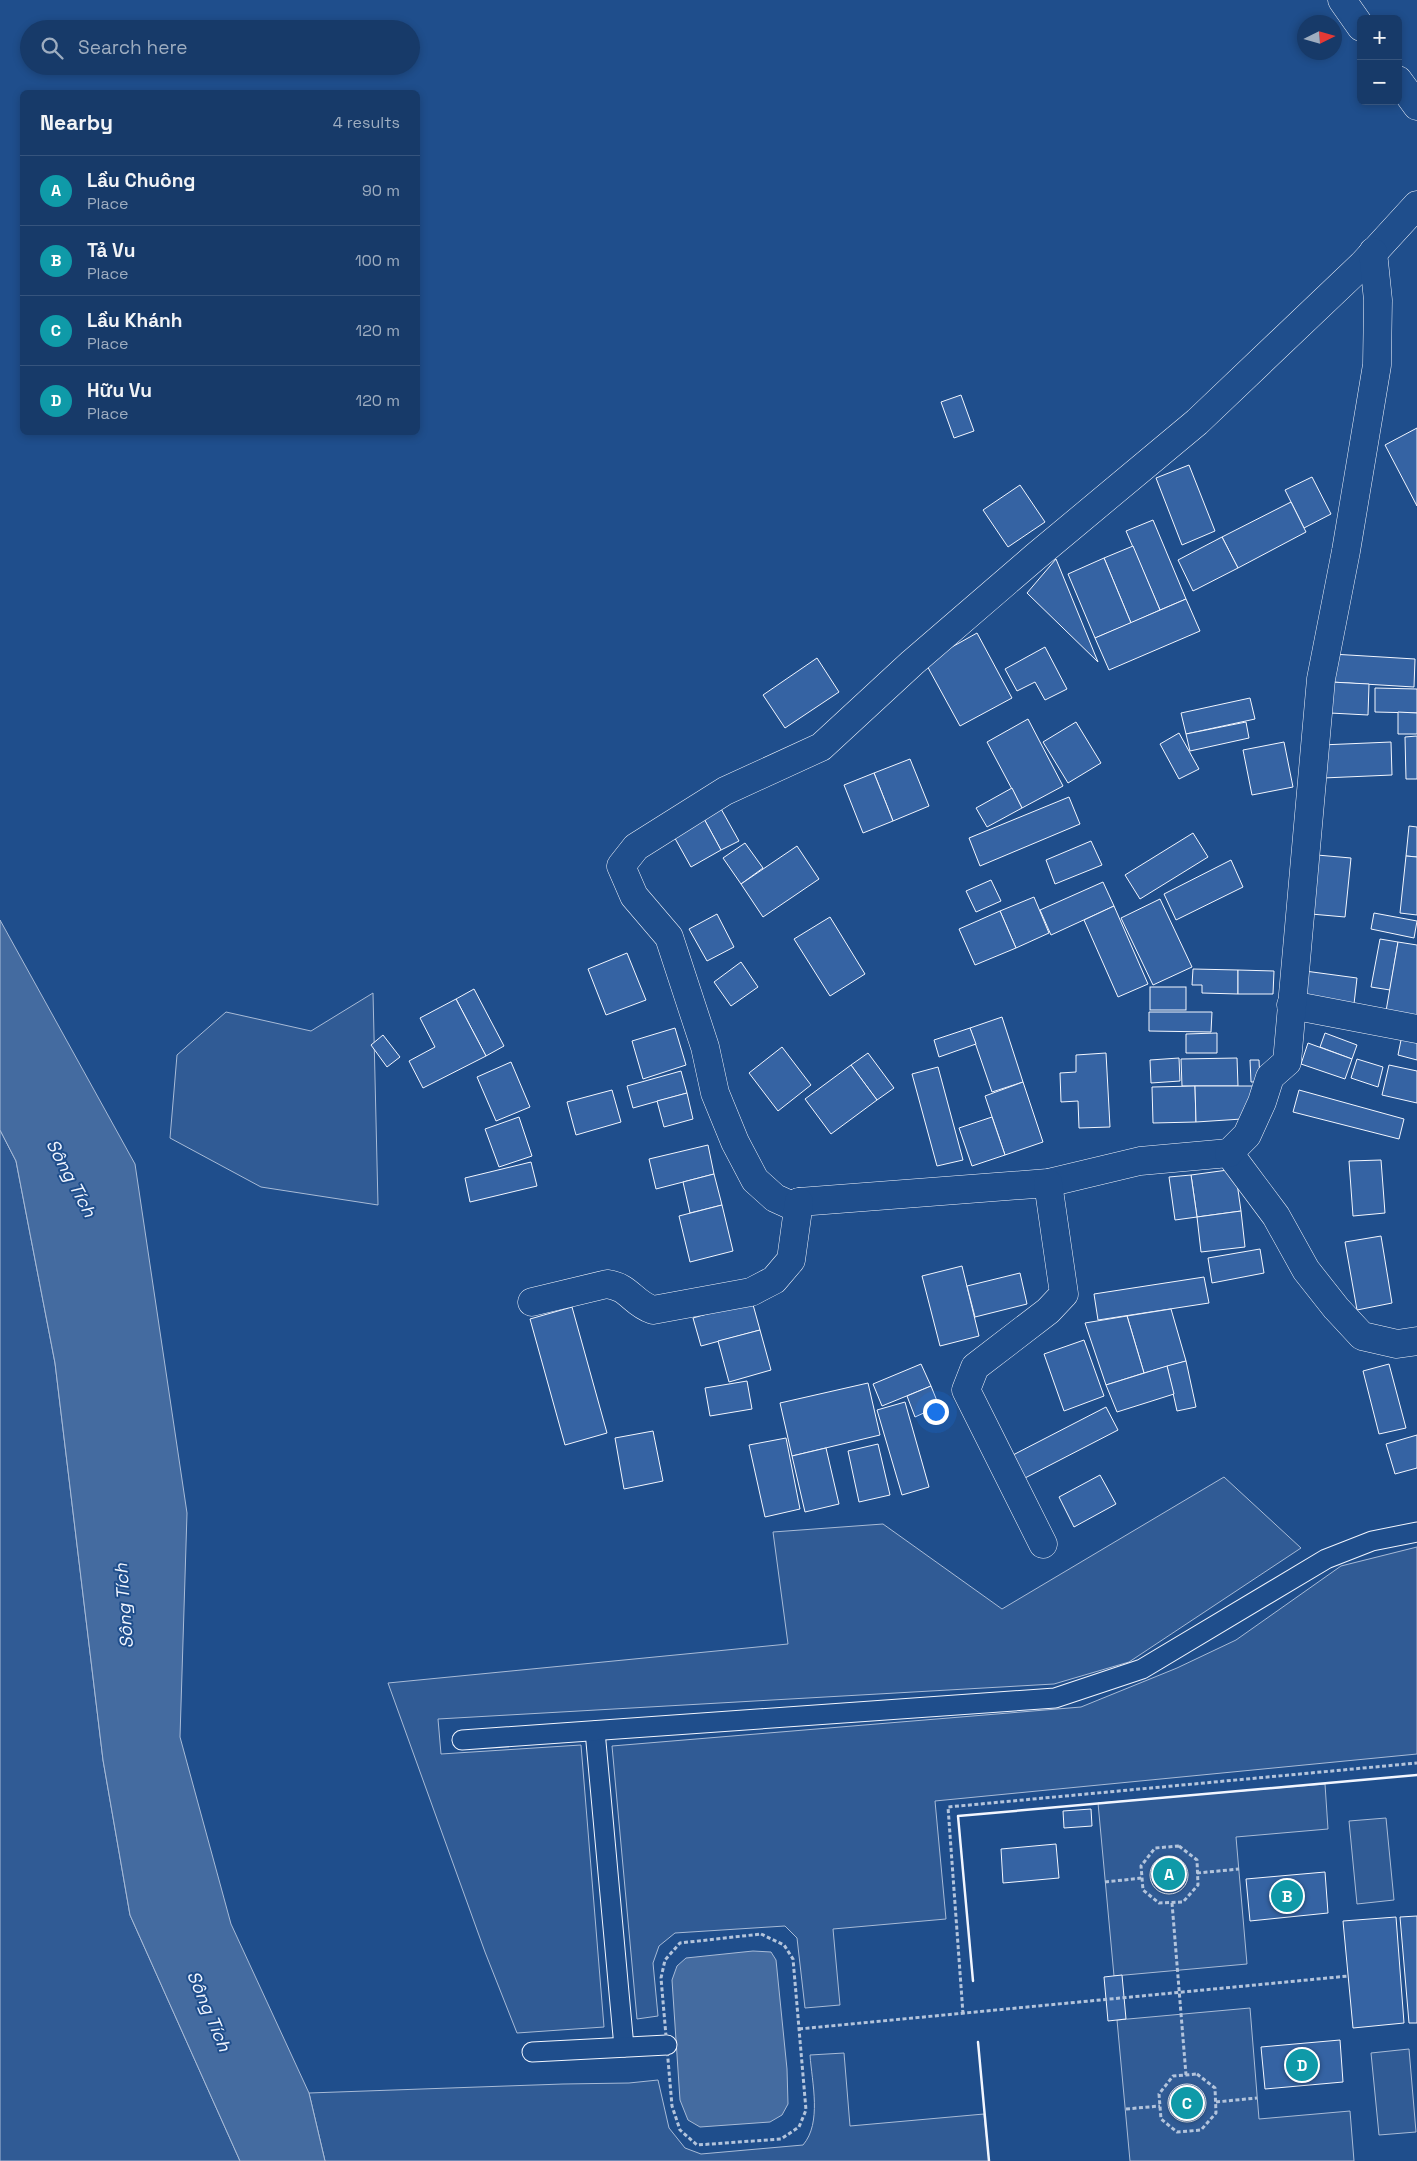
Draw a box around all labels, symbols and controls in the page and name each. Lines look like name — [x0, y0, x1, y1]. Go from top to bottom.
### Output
north arrow — [1297, 15, 1342, 60]
map controls — [1357, 15, 1402, 105]
button: + — [1357, 15, 1402, 60]
search box — [20, 20, 420, 75]
icon: search — [38, 34, 66, 62]
text: Search here — [78, 35, 188, 60]
button: − — [1357, 60, 1402, 105]
text: Nearby — [40, 109, 113, 136]
text: 4 results — [333, 112, 400, 133]
text: Lầu Chuông — [87, 168, 196, 193]
text: A — [51, 180, 61, 201]
text: 90 m — [362, 180, 400, 201]
text: Place — [87, 193, 129, 214]
text: Tả Vu — [87, 238, 135, 263]
text: B — [51, 250, 61, 271]
text: 100 m — [355, 250, 400, 271]
text: Place — [87, 263, 129, 284]
text: Lầu Khánh — [87, 308, 183, 333]
text: C — [51, 320, 61, 341]
text: 120 m — [356, 320, 400, 341]
text: Place — [87, 333, 129, 354]
text: Hữu Vu — [87, 378, 152, 403]
text: D — [51, 390, 61, 411]
text: 120 m — [356, 390, 400, 411]
text: Place — [87, 403, 129, 424]
water label: Sông Tích — [41, 1135, 102, 1222]
your location — [923, 1399, 949, 1425]
water label: Sông Tích — [109, 1562, 138, 1649]
pin: A — [1153, 1855, 1185, 1893]
pin: B — [1271, 1877, 1303, 1915]
water label: Sông Tích — [182, 1967, 237, 2055]
pin: D — [1286, 2046, 1318, 2084]
pin: C — [1171, 2084, 1203, 2122]

